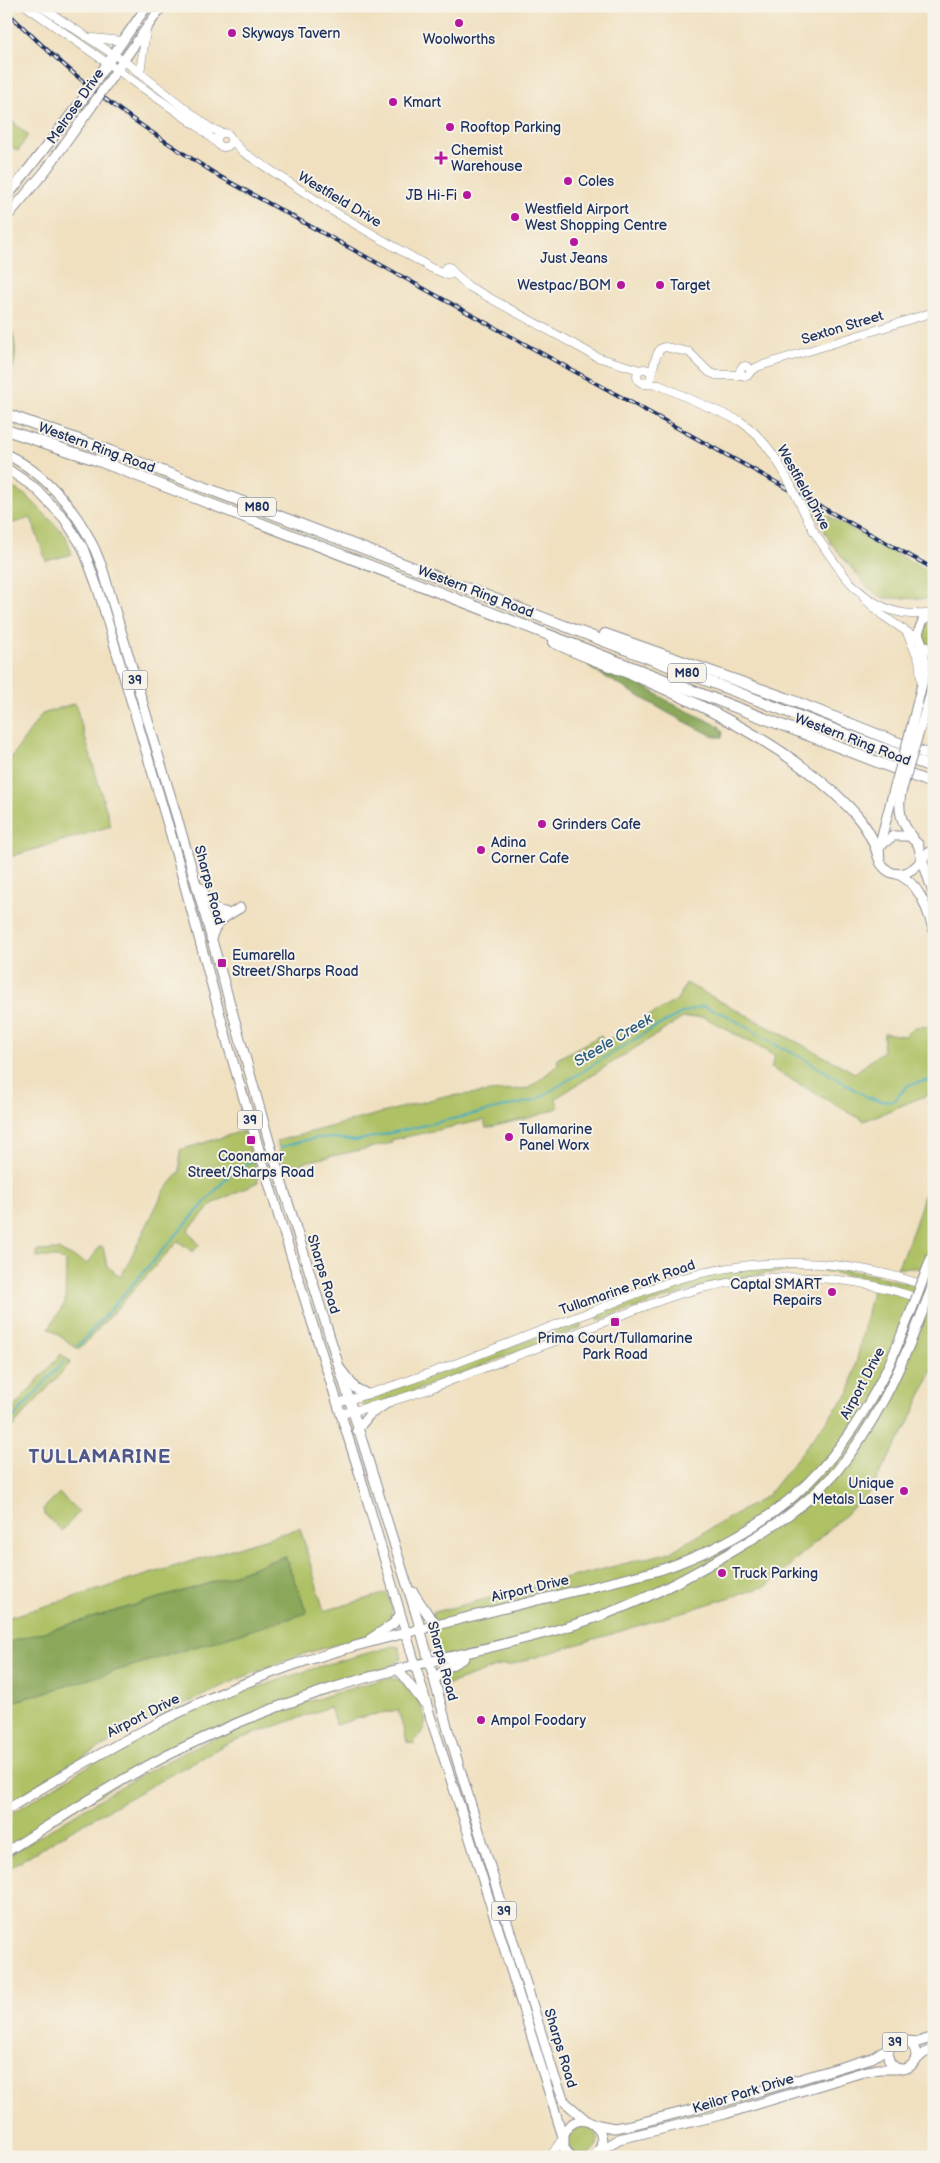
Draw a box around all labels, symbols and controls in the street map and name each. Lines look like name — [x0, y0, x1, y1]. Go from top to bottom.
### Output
marker: Woolworths — [453, 17, 465, 29]
place label: Skyways Tavern — [242, 25, 340, 42]
marker: Skyways Tavern — [226, 27, 238, 39]
place label: Woolworths — [423, 31, 495, 48]
street label: Melrose Drive — [43, 65, 108, 147]
place label: Kmart — [403, 94, 442, 111]
marker: Kmart — [387, 96, 399, 108]
place label: Rooftop Parking — [460, 119, 561, 136]
marker: Rooftop Parking — [444, 121, 456, 133]
place label: Chemist Warehouse — [451, 142, 523, 175]
marker: Chemist Warehouse — [435, 152, 447, 164]
street label: Westfield Drive — [295, 168, 385, 231]
place label: Coles — [578, 173, 614, 190]
marker: Coles — [562, 175, 574, 187]
place label: JB Hi-Fi — [406, 187, 457, 204]
marker: JB Hi-Fi — [461, 189, 473, 201]
place label: Westfield Airport West Shopping Centre — [525, 201, 667, 234]
marker: Westfield Airport West Shopping Centre — [509, 211, 521, 223]
marker: Just Jeans — [568, 236, 580, 248]
place label: Just Jeans — [540, 250, 608, 267]
place label: Westpac/BOM — [517, 277, 611, 294]
place label: Target — [670, 277, 711, 294]
marker: Westpac/BOM — [615, 279, 627, 291]
marker: Target — [654, 279, 666, 291]
street label: Sexton Street — [799, 307, 886, 348]
street label: Western Ring Road — [36, 418, 158, 476]
street label: Westfield Drive — [773, 442, 834, 533]
road number: M80 — [238, 498, 276, 516]
street label: Western Ring Road — [415, 562, 536, 621]
road number: M80 — [668, 664, 706, 682]
road number: 39 — [122, 670, 148, 690]
street label: Western Ring Road — [792, 710, 913, 769]
place label: Grinders Cafe — [552, 816, 641, 833]
marker: Grinders Cafe — [536, 818, 548, 830]
place label: Adina Corner Cafe — [491, 834, 569, 867]
street label: Sharps Road — [191, 843, 228, 927]
marker: Adina Corner Cafe — [475, 844, 487, 856]
place label: Eumarella Street/Sharps Road — [232, 947, 359, 980]
marker: Eumarella Street/Sharps Road — [216, 957, 228, 969]
water label: Steele Creek — [570, 1009, 657, 1071]
road number: 39 — [238, 1110, 262, 1130]
place label: Tullamarine Panel Worx — [519, 1121, 592, 1154]
marker: Tullamarine Panel Worx — [503, 1131, 515, 1143]
marker: Coonamar Street/Sharps Road — [245, 1134, 257, 1146]
place label: Coonamar Street/Sharps Road — [188, 1148, 314, 1181]
street label: Sharps Road — [303, 1233, 344, 1316]
street label: Tullamarine Park Road — [557, 1256, 697, 1319]
place label: Captal SMART Repairs — [730, 1276, 823, 1309]
marker: Captal SMART Repairs — [826, 1286, 838, 1298]
marker: Prima Court/Tullamarine Park Road — [609, 1316, 621, 1328]
place label: Prima Court/Tullamarine Park Road — [537, 1330, 693, 1363]
street label: Airport Drive — [836, 1344, 889, 1422]
district label: TULLAMARINE — [29, 1446, 171, 1469]
place label: Unique Metals Laser — [812, 1475, 895, 1508]
marker: Unique Metals Laser — [898, 1485, 910, 1497]
place label: Truck Parking — [732, 1565, 818, 1582]
marker: Truck Parking — [716, 1567, 728, 1579]
street label: Airport Drive — [490, 1571, 571, 1606]
street label: Sharps Road — [424, 1619, 461, 1703]
street label: Airport Drive — [104, 1690, 182, 1741]
place label: Ampol Foodary — [491, 1712, 587, 1729]
marker: Ampol Foodary — [475, 1714, 487, 1726]
road number: 39 — [492, 1902, 516, 1920]
street label: Sharps Road — [540, 2007, 581, 2090]
road number: 39 — [882, 2032, 908, 2052]
street label: Keilor Park Drive — [690, 2070, 796, 2117]

